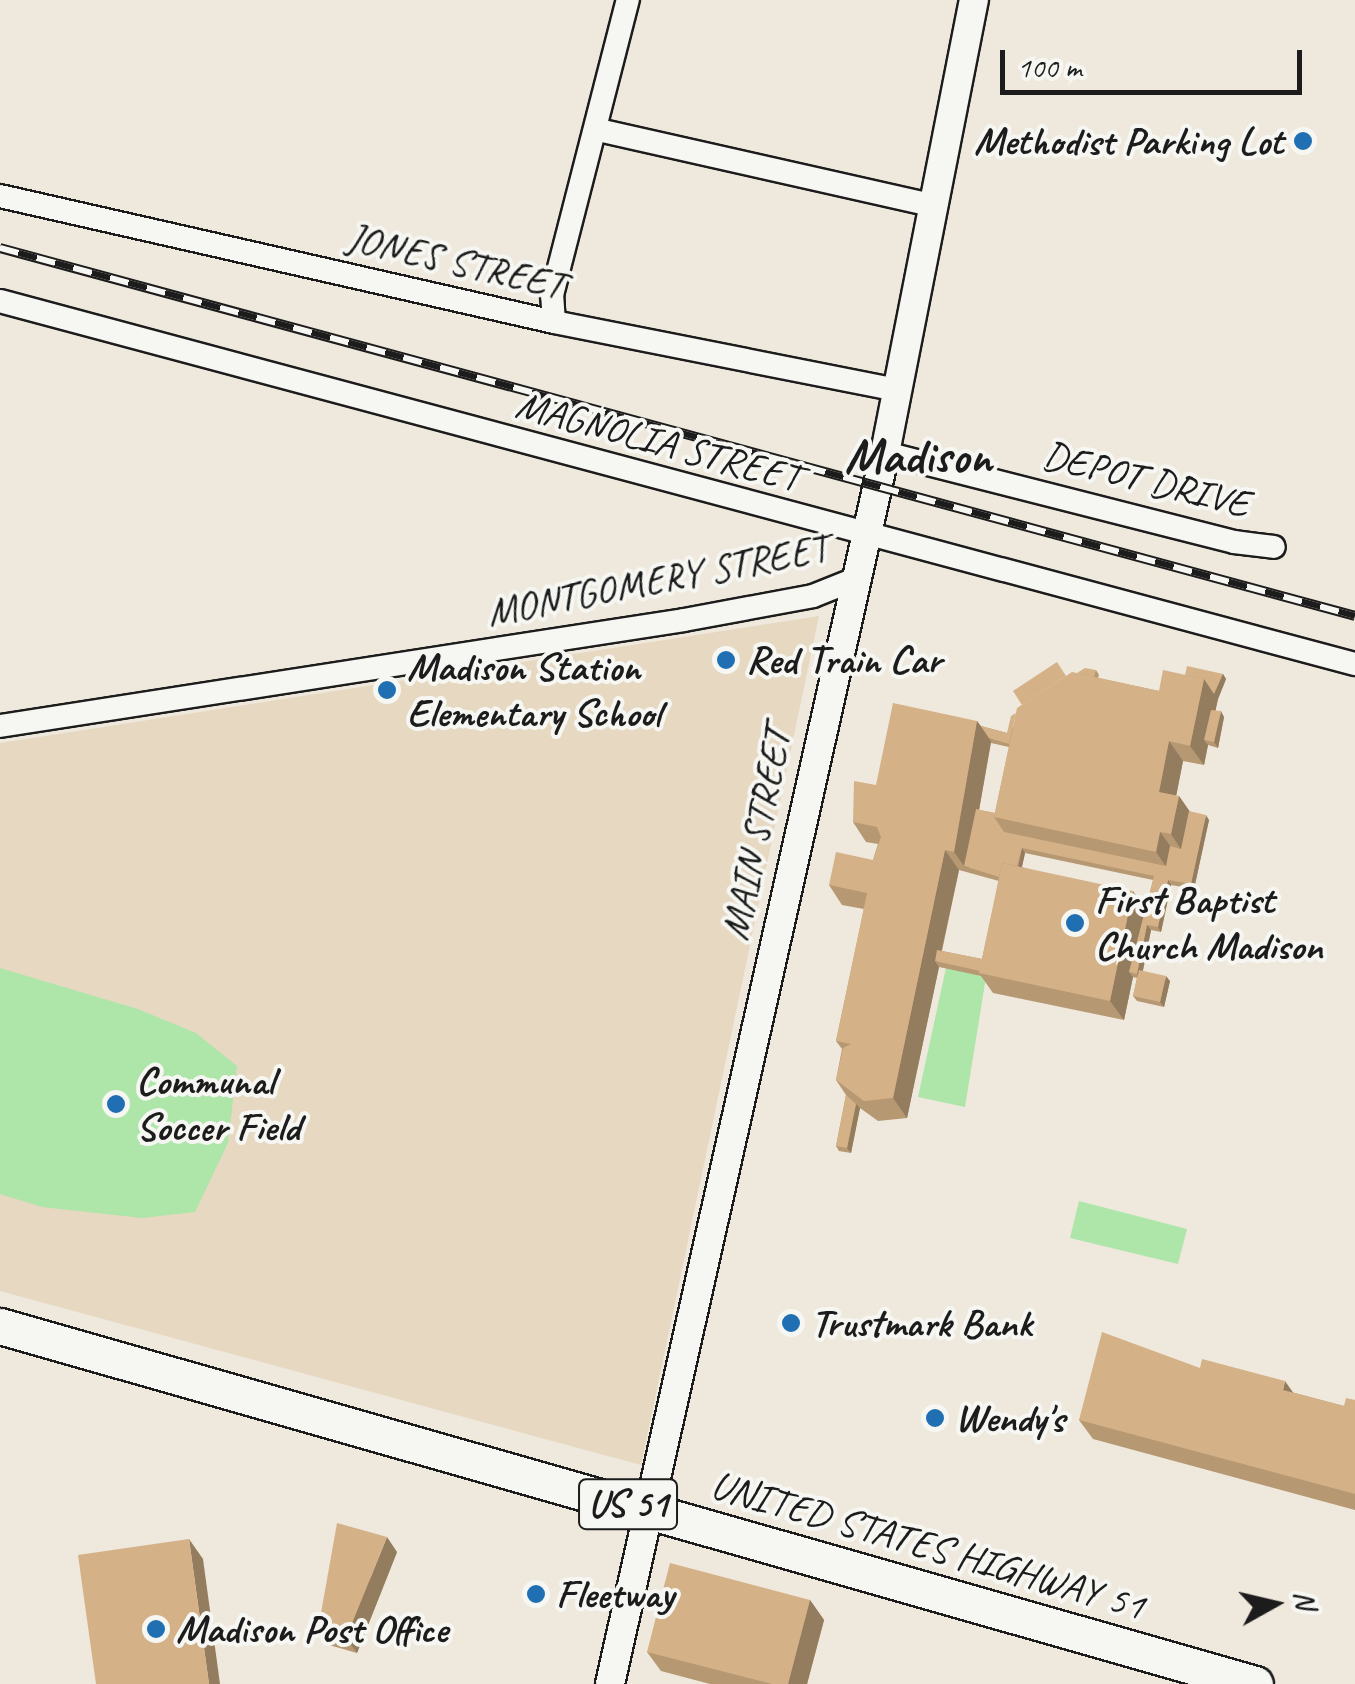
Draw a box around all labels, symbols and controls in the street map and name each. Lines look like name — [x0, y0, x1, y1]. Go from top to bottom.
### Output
scale bar — [1005, 30, 1308, 92]
text: 100 m — [1017, 48, 1082, 86]
place label: Methodist Parking Lot — [974, 117, 1283, 165]
marker: Methodist Parking Lot — [1292, 130, 1314, 152]
street label: JONES STREET — [342, 213, 570, 309]
street label: MAGNOLIA STREET — [511, 380, 805, 502]
district label: Madison — [844, 426, 992, 486]
street label: DEPOT DRIVE — [1038, 430, 1254, 528]
street label: MONTGOMERY STREET — [483, 524, 831, 636]
place label: Red Train Car — [746, 636, 941, 684]
place label: Madison Station Elementary School — [407, 643, 661, 737]
marker: Red Train Car — [715, 649, 737, 671]
marker: Madison Station Elementary School — [376, 679, 398, 701]
street label: MAIN STREET — [710, 724, 802, 944]
place label: First Baptist Church Madison — [1095, 876, 1324, 970]
marker: First Baptist Church Madison — [1064, 912, 1086, 934]
place label: Communal Soccer Field — [136, 1057, 300, 1151]
marker: Communal Soccer Field — [105, 1093, 127, 1115]
place label: Trustmark Bank — [811, 1299, 1033, 1347]
marker: Trustmark Bank — [780, 1312, 802, 1334]
place label: Wendy's — [955, 1394, 1064, 1442]
marker: Wendy's — [924, 1407, 946, 1429]
street label: UNITED STATES HIGHWAY 51 — [705, 1460, 1151, 1630]
road number: US 51 — [578, 1471, 678, 1537]
north arrow — [1225, 1554, 1325, 1654]
place label: Fleetway — [556, 1570, 674, 1618]
marker: Fleetway — [525, 1583, 547, 1605]
text: N — [1287, 1589, 1324, 1611]
place label: Madison Post Office — [176, 1605, 447, 1653]
marker: Madison Post Office — [145, 1618, 167, 1640]

